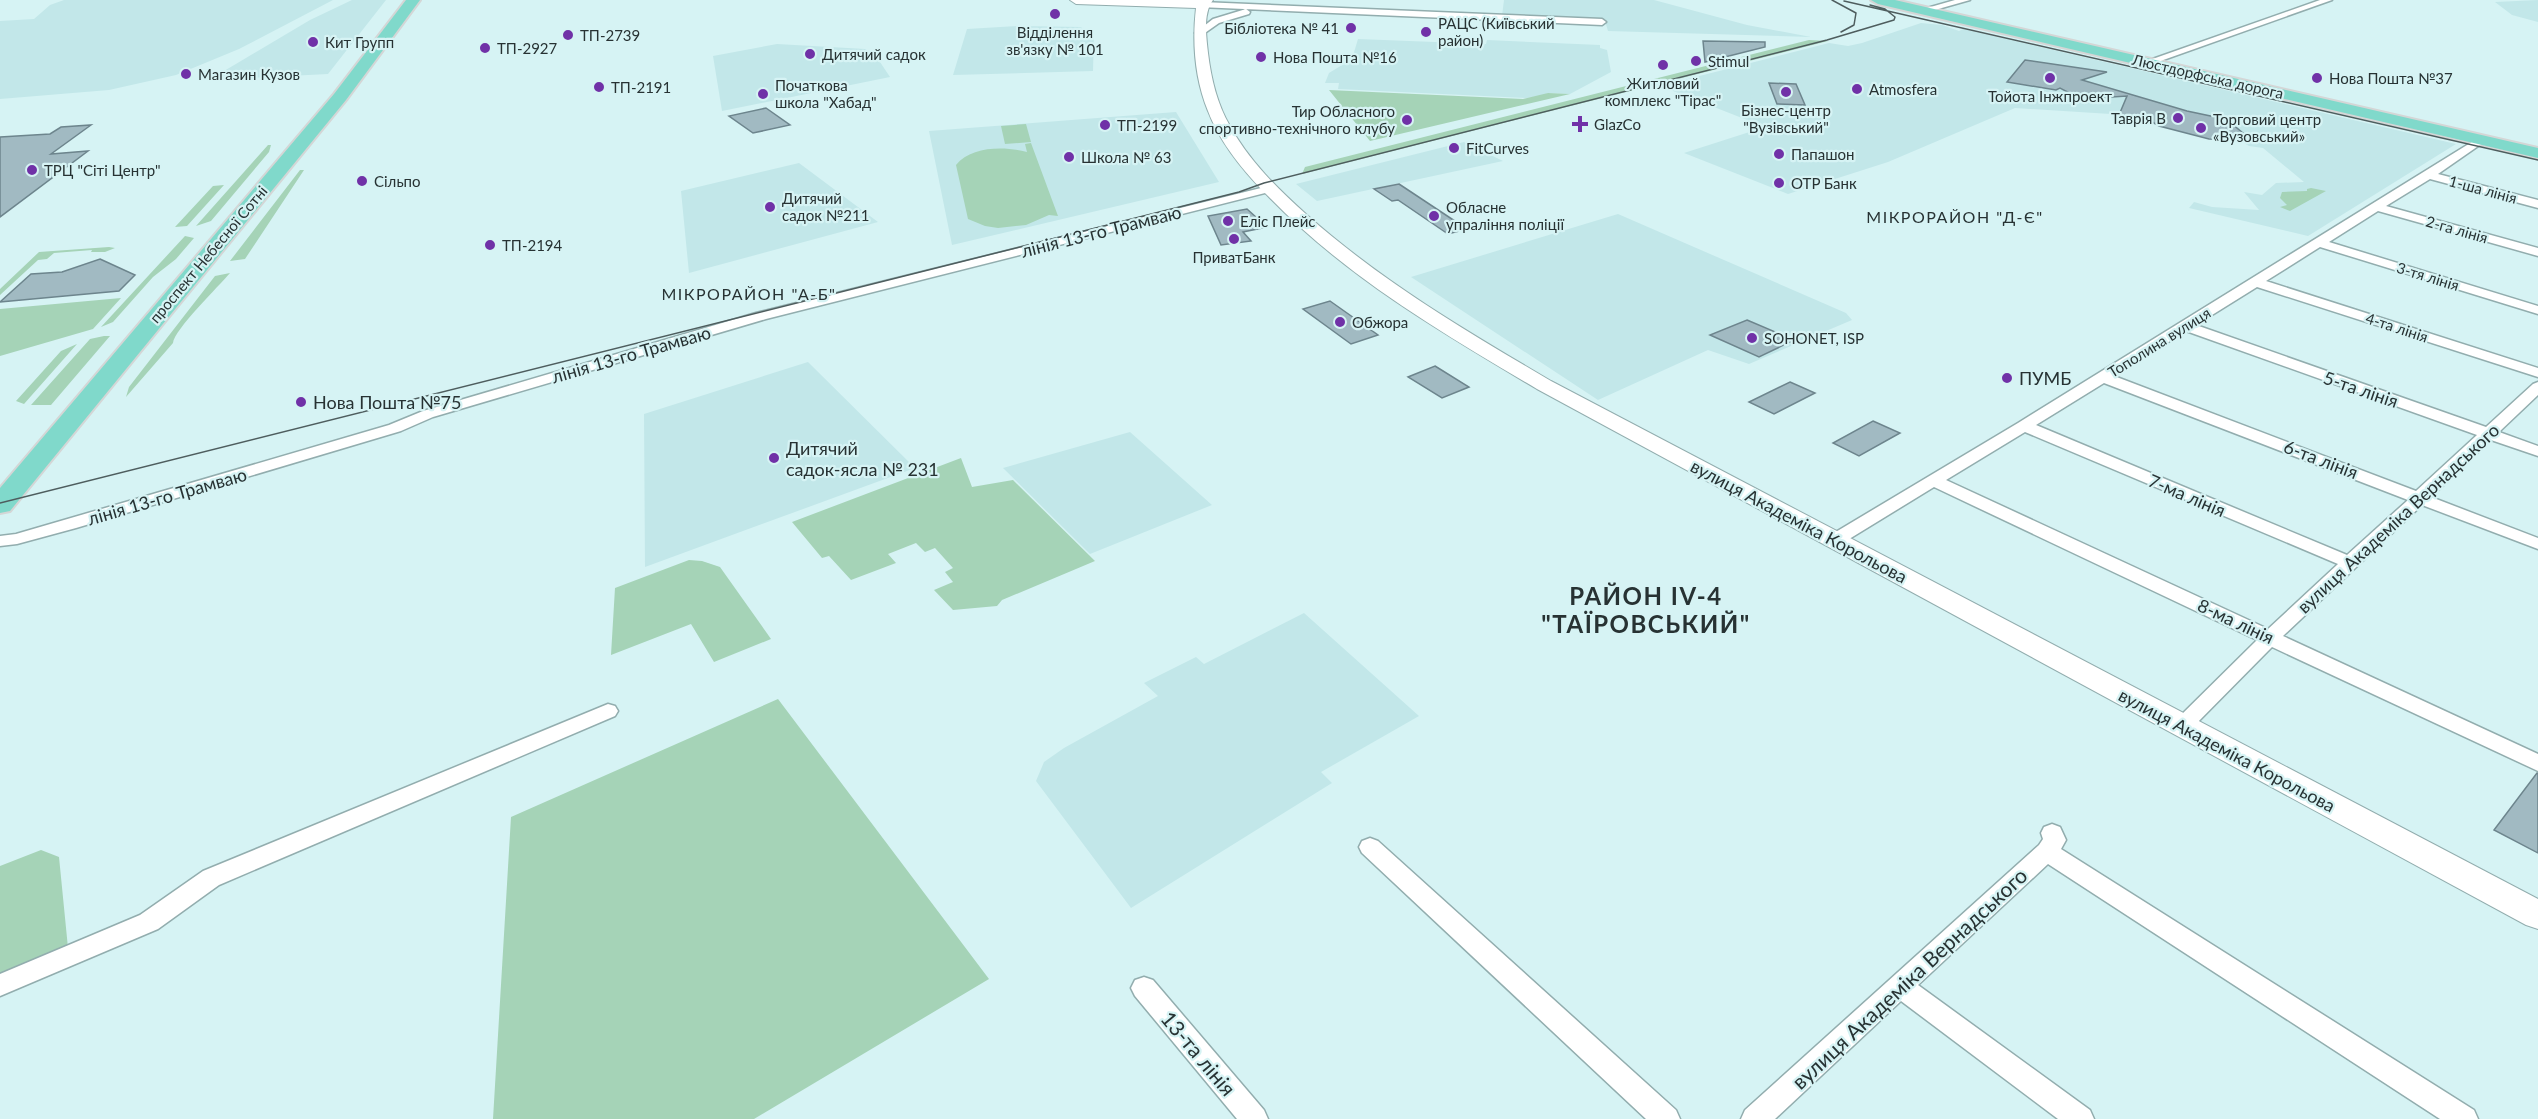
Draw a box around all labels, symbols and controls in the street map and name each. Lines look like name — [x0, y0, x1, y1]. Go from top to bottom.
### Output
marker: Відділення зв'язку № 101 — [1048, 7, 1062, 21]
place label: РАЦС (Київський район) — [1438, 14, 1555, 49]
place label: Бібліотека № 41 — [1224, 19, 1339, 37]
marker: Бібліотека № 41 — [1344, 21, 1358, 35]
place label: Відділення зв'язку № 101 — [1006, 23, 1104, 58]
marker: РАЦС (Київський район) — [1419, 25, 1433, 39]
place label: ТП-2739 — [580, 26, 640, 44]
marker: ТП-2739 — [561, 28, 575, 42]
place label: Кит Групп — [325, 33, 394, 51]
marker: Кит Групп — [306, 35, 320, 49]
place label: ТП-2927 — [497, 39, 558, 57]
marker: ТП-2927 — [478, 41, 492, 55]
place label: Дитячий садок — [822, 45, 926, 63]
marker: Дитячий садок — [803, 47, 817, 61]
place label: Нова Пошта №16 — [1273, 48, 1397, 66]
marker: Нова Пошта №16 — [1254, 50, 1268, 64]
street label: Люстдорфська дорога — [2130, 50, 2285, 102]
place label: Stimul — [1708, 52, 1749, 70]
marker: Stimul — [1689, 54, 1703, 68]
marker: Житловий комплекс "Тірас" — [1656, 58, 1670, 72]
place label: Магазин Кузов — [198, 65, 300, 83]
marker: Магазин Кузов — [179, 67, 193, 81]
place label: Нова Пошта №37 — [2329, 69, 2453, 87]
marker: Тойота Інжпроект — [2043, 71, 2057, 85]
marker: Нова Пошта №37 — [2310, 71, 2324, 85]
place label: Житловий комплекс "Тірас" — [1605, 74, 1721, 109]
place label: Початкова школа "Хабад" — [775, 76, 877, 111]
place label: ТП-2191 — [611, 78, 671, 96]
marker: ТП-2191 — [592, 80, 606, 94]
place label: Atmosfera — [1869, 80, 1937, 98]
marker: Atmosfera — [1850, 82, 1864, 96]
marker: Бізнес-центр "Вузівський" — [1779, 85, 1793, 99]
marker: Початкова школа "Хабад" — [756, 87, 770, 101]
place label: Тойота Інжпроект — [1988, 87, 2112, 105]
place label: Бізнес-центр "Вузівський" — [1741, 101, 1831, 136]
place label: Тир Обласного спортивно-технічного клубу — [1199, 102, 1395, 137]
place label: Таврія В — [2111, 109, 2166, 127]
place label: Торговий центр «Вузовський» — [2213, 110, 2321, 145]
marker: Таврія В — [2171, 111, 2185, 125]
marker: Тир Обласного спортивно-технічного клубу — [1400, 113, 1414, 127]
marker: GlazCo — [1571, 115, 1589, 133]
place label: GlazCo — [1594, 115, 1641, 133]
place label: ТП-2199 — [1117, 116, 1177, 134]
marker: ТП-2199 — [1098, 118, 1112, 132]
marker: Торговий центр «Вузовський» — [2194, 121, 2208, 135]
place label: FitCurves — [1466, 139, 1529, 157]
marker: FitCurves — [1447, 141, 1461, 155]
place label: Папашон — [1791, 145, 1854, 163]
marker: Папашон — [1772, 147, 1786, 161]
place label: Школа № 63 — [1081, 148, 1171, 166]
marker: Школа № 63 — [1062, 150, 1076, 164]
place label: ТРЦ "Сіті Центр" — [44, 161, 161, 179]
marker: ТРЦ "Сіті Центр" — [25, 163, 39, 177]
street label: 1-ша лінія — [2447, 171, 2519, 207]
place label: Сільпо — [374, 172, 421, 190]
marker: Сільпо — [355, 174, 369, 188]
place label: OTP Банк — [1791, 174, 1857, 192]
marker: OTP Банк — [1772, 176, 1786, 190]
street label: проспект Небесної Сотні — [145, 182, 271, 326]
place label: Дитячий садок №211 — [782, 189, 869, 224]
place label: Обласне упраління поліції — [1446, 198, 1564, 233]
marker: Дитячий садок №211 — [763, 200, 777, 214]
street label: лінія 13-го Трамваю — [1019, 200, 1183, 262]
district label: МІКРОРАЙОН "Д-Є" — [1866, 207, 2044, 226]
marker: Обласне упраління поліції — [1427, 209, 1441, 223]
place label: Еліс Плейс — [1240, 212, 1315, 230]
street label: 2-га лінія — [2424, 212, 2490, 246]
marker: Еліс Плейс — [1221, 214, 1235, 228]
marker: ПриватБанк — [1227, 232, 1241, 246]
place label: ТП-2194 — [502, 236, 563, 254]
marker: ТП-2194 — [483, 238, 497, 252]
place label: ПриватБанк — [1192, 248, 1276, 266]
street label: 3-тя лінія — [2395, 258, 2461, 294]
district label: МІКРОРАЙОН "А-Б" — [661, 284, 837, 303]
street label: Тополина вулиця — [2104, 303, 2214, 381]
street label: 4-та лінія — [2364, 308, 2430, 346]
place label: Обжора — [1352, 313, 1408, 331]
marker: Обжора — [1333, 315, 1347, 329]
street label: лінія 13-го Трамваю — [549, 321, 713, 387]
place label: SOHONET, ISP — [1764, 329, 1864, 347]
marker: SOHONET, ISP — [1745, 331, 1759, 345]
street label: 5-та лінія — [2321, 366, 2401, 412]
place label: ПУМБ — [2019, 367, 2071, 389]
marker: ПУМБ — [2000, 371, 2014, 385]
place label: Нова Пошта №75 — [313, 391, 461, 413]
marker: Нова Пошта №75 — [294, 395, 308, 409]
street label: вулиця Академіка Вернадського — [2293, 419, 2503, 617]
street label: 6-та лінія — [2281, 435, 2361, 483]
place label: Дитячий садок-ясла № 231 — [786, 437, 939, 480]
marker: Дитячий садок-ясла № 231 — [767, 451, 781, 465]
street label: вулиця Академіка Корольова — [1687, 454, 1911, 588]
street label: лінія 13-го Трамваю — [85, 463, 249, 529]
street label: 7-ма лінія — [2145, 469, 2229, 521]
district label: РАЙОН IV-4 "ТАЇРОВСЬКИЙ" — [1541, 581, 1751, 638]
street label: 8-ма лінія — [2194, 594, 2278, 648]
street label: вулиця Академіка Корольова — [2115, 683, 2339, 817]
street label: вулиця Академіка Вернадського — [1786, 862, 2032, 1094]
street label: 13-та лінія — [1156, 1006, 1242, 1100]

